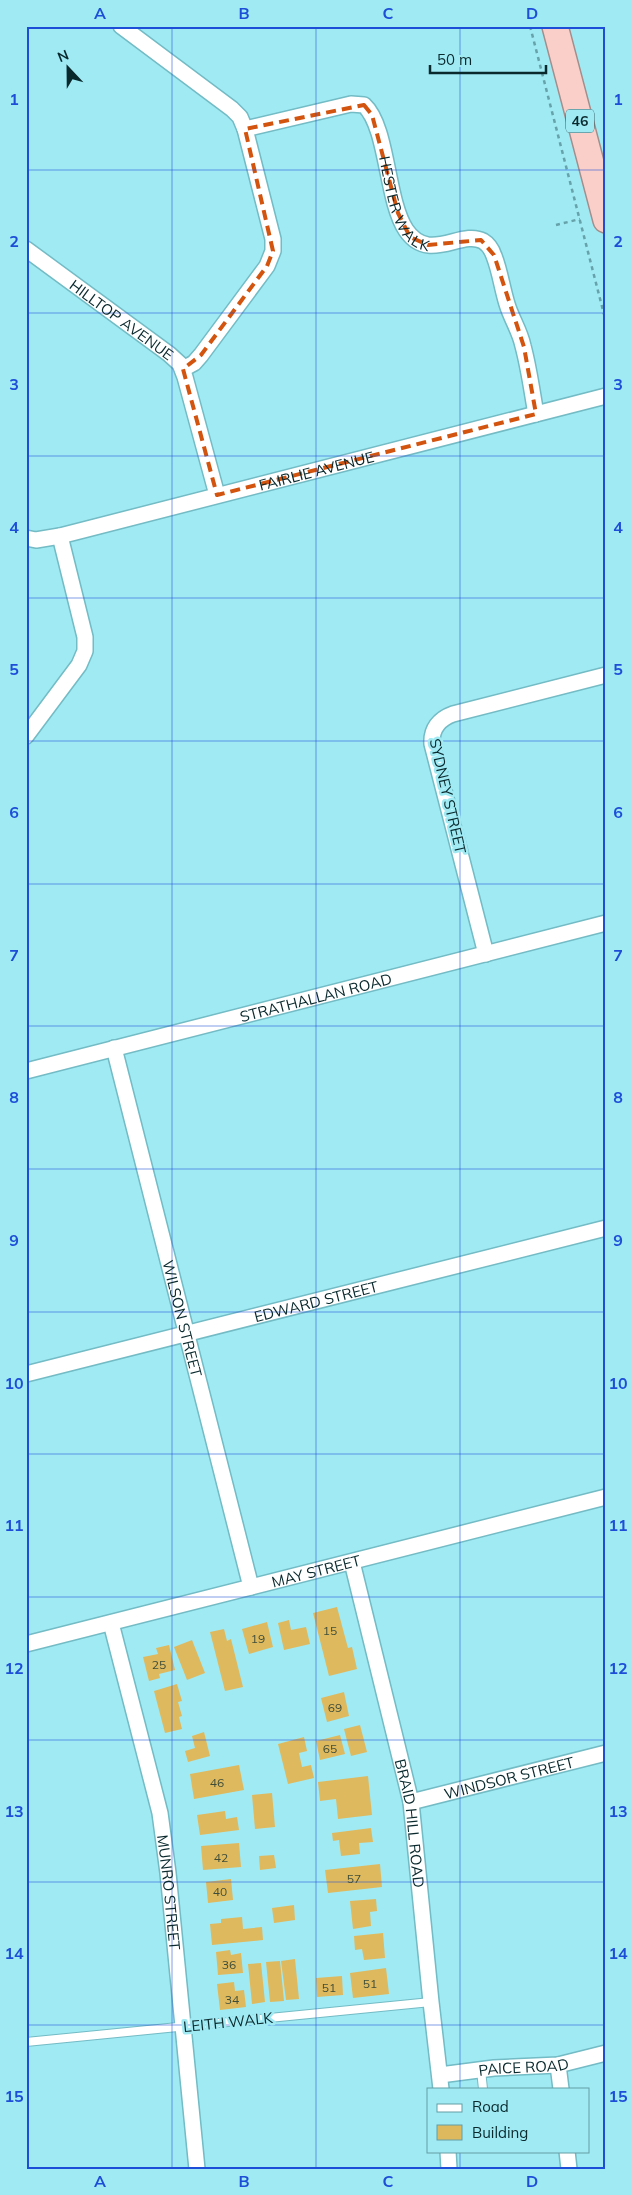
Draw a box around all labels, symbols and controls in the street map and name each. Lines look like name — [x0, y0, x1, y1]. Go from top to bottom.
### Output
text: A — [94, 3, 106, 23]
text: B — [238, 3, 250, 23]
text: C — [383, 3, 394, 23]
text: D — [526, 3, 538, 23]
north arrow — [42, 42, 92, 92]
scale bar — [430, 42, 546, 74]
text: N — [55, 46, 71, 66]
text: 50 m — [437, 50, 472, 69]
text: 1 — [9, 89, 19, 109]
text: 1 — [613, 89, 623, 109]
road number: 46 — [566, 110, 594, 132]
street label: HESTER WALK — [375, 154, 432, 255]
text: 2 — [9, 231, 19, 251]
text: 2 — [613, 231, 623, 251]
street label: HILLTOP AVENUE — [66, 275, 178, 364]
text: 3 — [9, 374, 19, 394]
text: 3 — [613, 374, 623, 394]
street label: FAIRLIE AVENUE — [257, 446, 376, 494]
text: 4 — [9, 517, 19, 537]
text: 4 — [613, 517, 623, 537]
text: 5 — [9, 659, 19, 679]
text: 5 — [613, 659, 623, 679]
street label: SYDNEY STREET — [426, 737, 470, 855]
text: 6 — [9, 802, 19, 822]
text: 6 — [613, 802, 623, 822]
text: 7 — [9, 945, 19, 965]
text: 7 — [613, 945, 623, 965]
street label: STRATHALLAN ROAD — [238, 969, 394, 1026]
text: 8 — [9, 1087, 19, 1107]
text: 8 — [613, 1087, 623, 1107]
text: 9 — [9, 1230, 19, 1250]
text: 9 — [613, 1230, 623, 1250]
street label: WILSON STREET — [159, 1258, 207, 1379]
street label: EDWARD STREET — [252, 1276, 380, 1326]
text: 10 — [4, 1373, 24, 1393]
text: 10 — [608, 1373, 628, 1393]
text: 11 — [4, 1515, 24, 1535]
text: 11 — [608, 1515, 628, 1535]
street label: MAY STREET — [269, 1550, 362, 1591]
house number: 15 — [323, 1623, 337, 1638]
house number: 19 — [251, 1631, 265, 1646]
house number: 25 — [152, 1657, 166, 1672]
text: 12 — [4, 1658, 24, 1678]
text: 12 — [608, 1658, 628, 1678]
house number: 69 — [328, 1700, 342, 1715]
house number: 65 — [323, 1741, 337, 1756]
street label: WINDSOR STREET — [442, 1752, 576, 1803]
street label: BRAID HILL ROAD — [391, 1757, 429, 1888]
house number: 46 — [210, 1775, 224, 1790]
text: 13 — [4, 1801, 24, 1821]
text: 13 — [608, 1801, 628, 1821]
street label: MUNRO STREET — [153, 1833, 185, 1951]
house number: 42 — [214, 1850, 228, 1865]
house number: 57 — [347, 1871, 361, 1886]
house number: 40 — [213, 1884, 227, 1899]
text: 14 — [4, 1943, 24, 1963]
text: 14 — [608, 1943, 628, 1963]
house number: 36 — [222, 1957, 236, 1972]
house number: 51 — [363, 1976, 377, 1991]
house number: 51 — [322, 1980, 336, 1995]
house number: 34 — [225, 1992, 239, 2007]
street label: LEITH WALK — [182, 2008, 274, 2036]
street label: PAICE ROAD — [477, 2053, 571, 2079]
text: 15 — [4, 2086, 24, 2106]
text: 15 — [608, 2086, 628, 2106]
legend — [427, 2088, 590, 2152]
text: Road — [472, 2097, 509, 2116]
text: Building — [472, 2123, 528, 2142]
text: A — [94, 2171, 106, 2191]
text: B — [238, 2171, 250, 2191]
text: C — [383, 2171, 394, 2191]
text: D — [526, 2171, 538, 2191]

